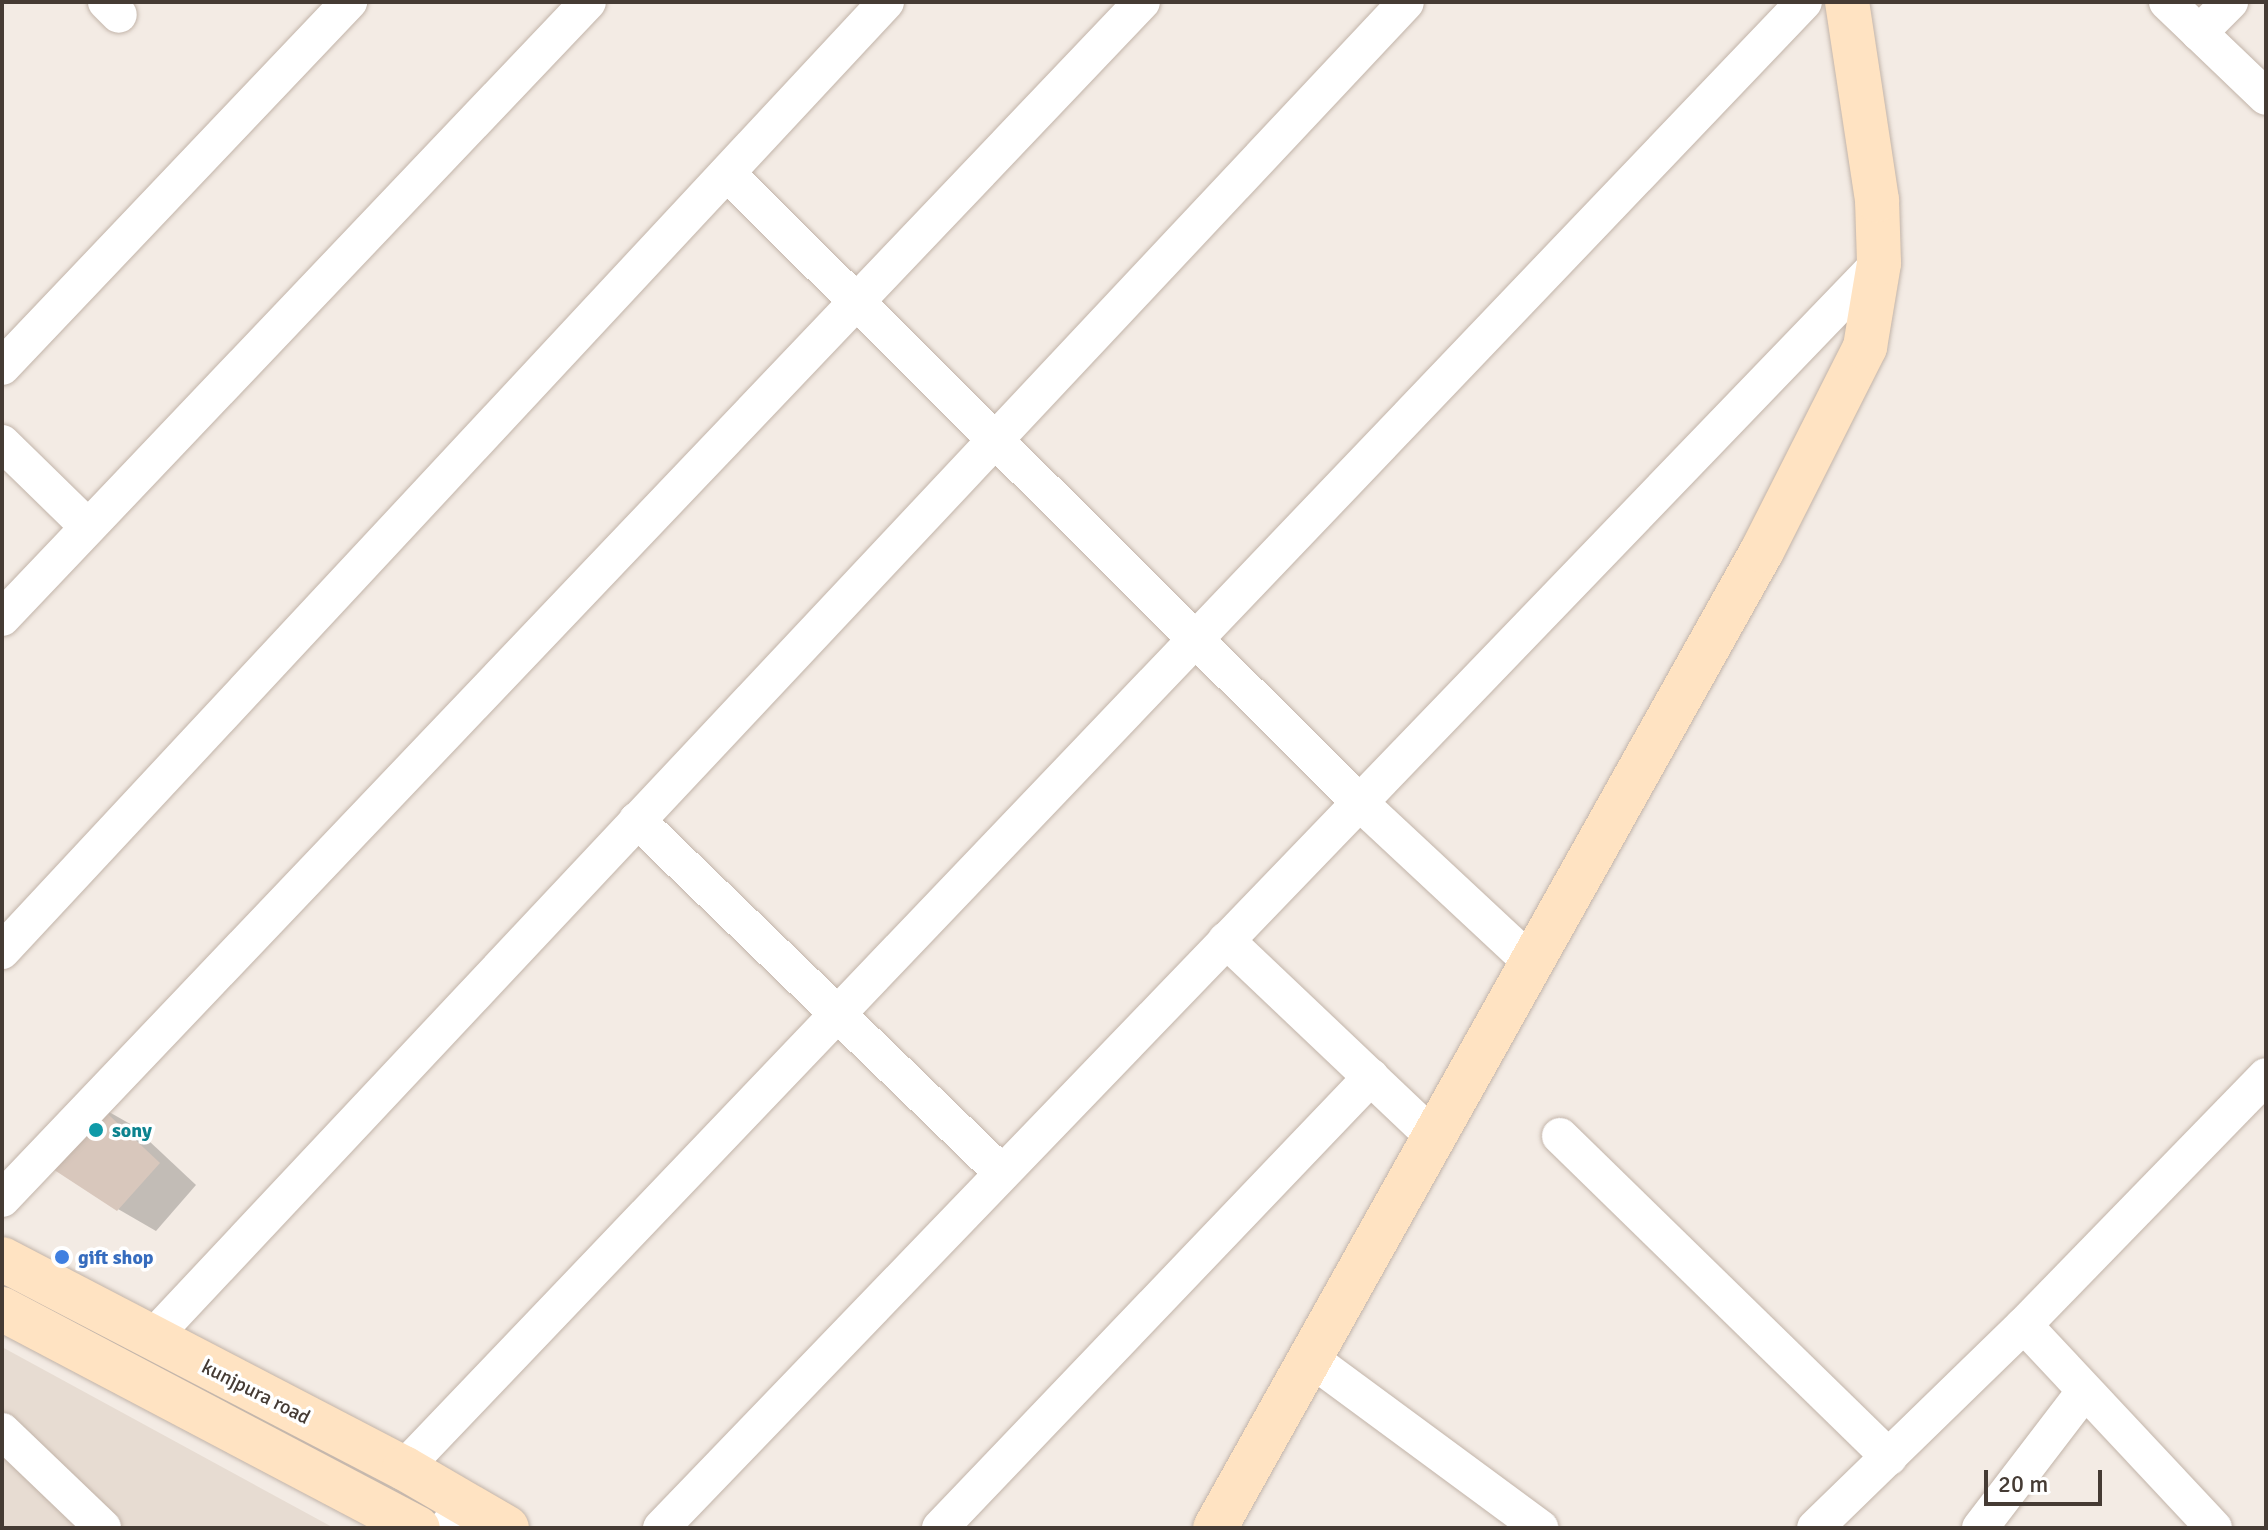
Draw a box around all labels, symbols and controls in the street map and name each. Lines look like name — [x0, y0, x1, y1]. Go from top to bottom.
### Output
place label: sony — [112, 1118, 152, 1142]
marker: sony — [87, 1121, 105, 1139]
place label: gift shop — [78, 1245, 154, 1269]
marker: gift shop — [53, 1248, 71, 1266]
street label: kunjpura road — [198, 1354, 314, 1430]
scale bar — [1988, 1454, 2106, 1504]
text: 20 m — [1998, 1469, 2048, 1499]

